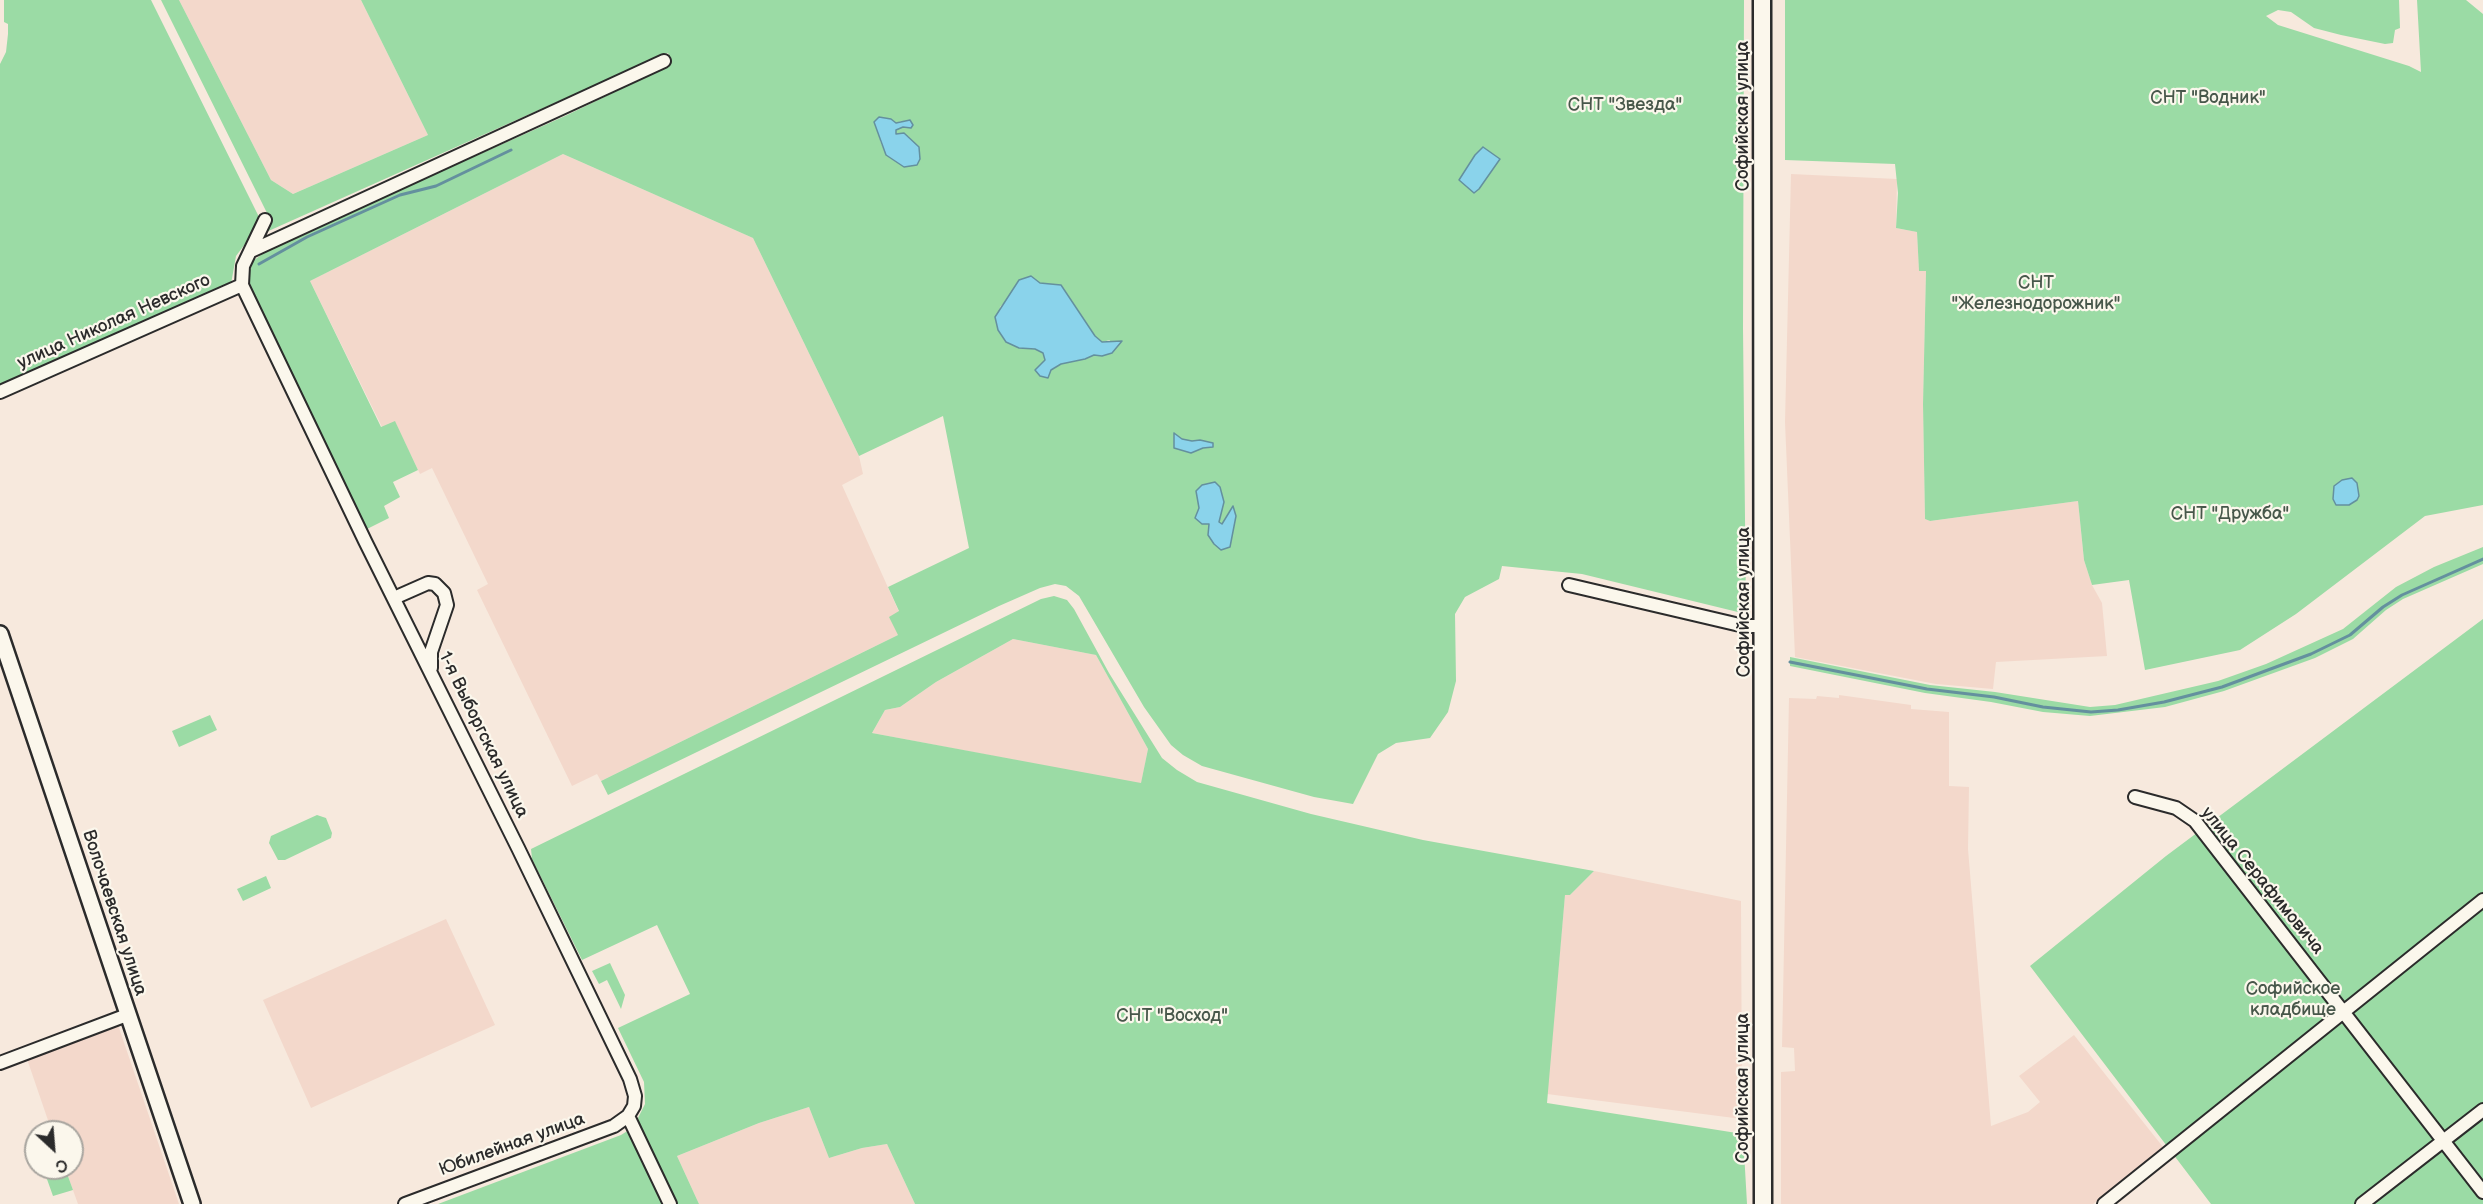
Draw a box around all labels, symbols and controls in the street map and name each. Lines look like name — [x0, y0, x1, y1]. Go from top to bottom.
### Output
street label: Софийская улица — [1732, 41, 1754, 191]
park label: СНТ "Водник" — [2150, 87, 2266, 109]
park label: СНТ "Звезда" — [1568, 94, 1682, 116]
street label: улица Николая Невского — [14, 270, 214, 374]
park label: СНТ "Железнодорожник" — [1951, 272, 2121, 314]
park label: СНТ "Дружба" — [2171, 503, 2289, 525]
street label: Софийская улица — [1733, 527, 1755, 677]
street label: 1-я Выборгская улица — [433, 648, 533, 822]
street label: улица Серафимовича — [2196, 803, 2328, 959]
street label: Волочаевская улица — [77, 827, 151, 999]
park label: Софийское кладбище — [2246, 978, 2340, 1020]
park label: СНТ "Восход" — [1116, 1005, 1228, 1027]
street label: Софийская улица — [1732, 1013, 1754, 1163]
street label: Юбилейная улица — [436, 1109, 588, 1181]
north arrow — [24, 1120, 84, 1180]
text: С — [52, 1154, 70, 1176]

